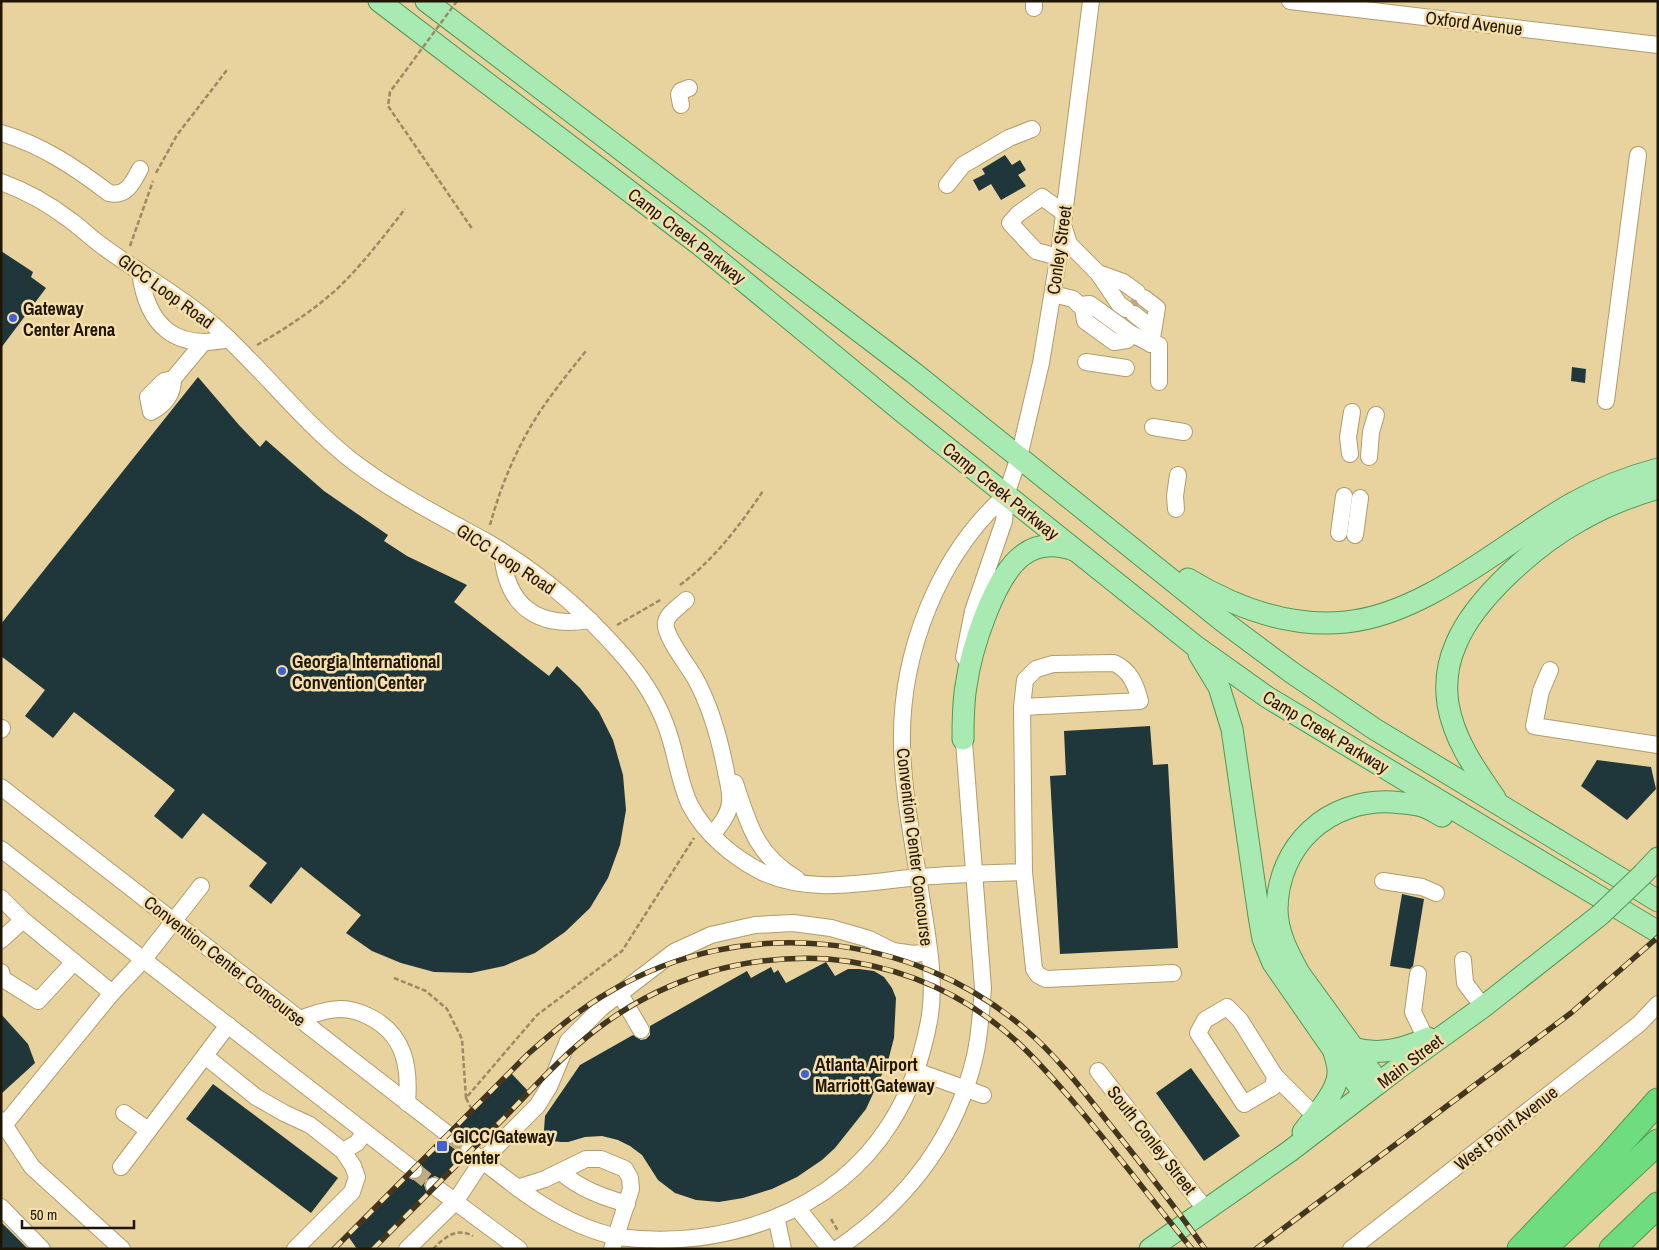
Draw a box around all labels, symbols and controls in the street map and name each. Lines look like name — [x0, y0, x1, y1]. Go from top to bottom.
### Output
street label: Oxford Avenue — [1424, 5, 1524, 41]
street label: Camp Creek Parkway — [623, 182, 752, 290]
street label: Conley Street — [1040, 204, 1078, 296]
street label: GICC Loop Road — [113, 248, 219, 334]
place label: Gateway Center Arena — [23, 296, 116, 342]
marker: Gateway Center Arena — [7, 312, 19, 324]
street label: Camp Creek Parkway — [937, 436, 1065, 546]
street label: GICC Loop Road — [452, 518, 560, 600]
place label: Georgia International Convention Center — [292, 649, 440, 695]
marker: Georgia International Convention Center — [276, 665, 288, 677]
street label: Camp Creek Parkway — [1258, 684, 1394, 780]
street label: Convention Center Concourse — [890, 747, 940, 947]
street label: Convention Center Concourse — [139, 890, 311, 1032]
street label: Main Street — [1372, 1028, 1448, 1094]
place label: Atlanta Airport Marriott Gateway — [815, 1052, 936, 1098]
marker: Atlanta Airport Marriott Gateway — [799, 1068, 811, 1080]
street label: South Conley Street — [1101, 1080, 1203, 1200]
street label: West Point Avenue — [1449, 1080, 1563, 1176]
place label: GICC/Gateway Center — [453, 1124, 556, 1170]
marker: GICC/Gateway Center — [435, 1139, 449, 1153]
scale bar — [22, 1198, 135, 1230]
text: 50 m — [30, 1204, 57, 1225]

